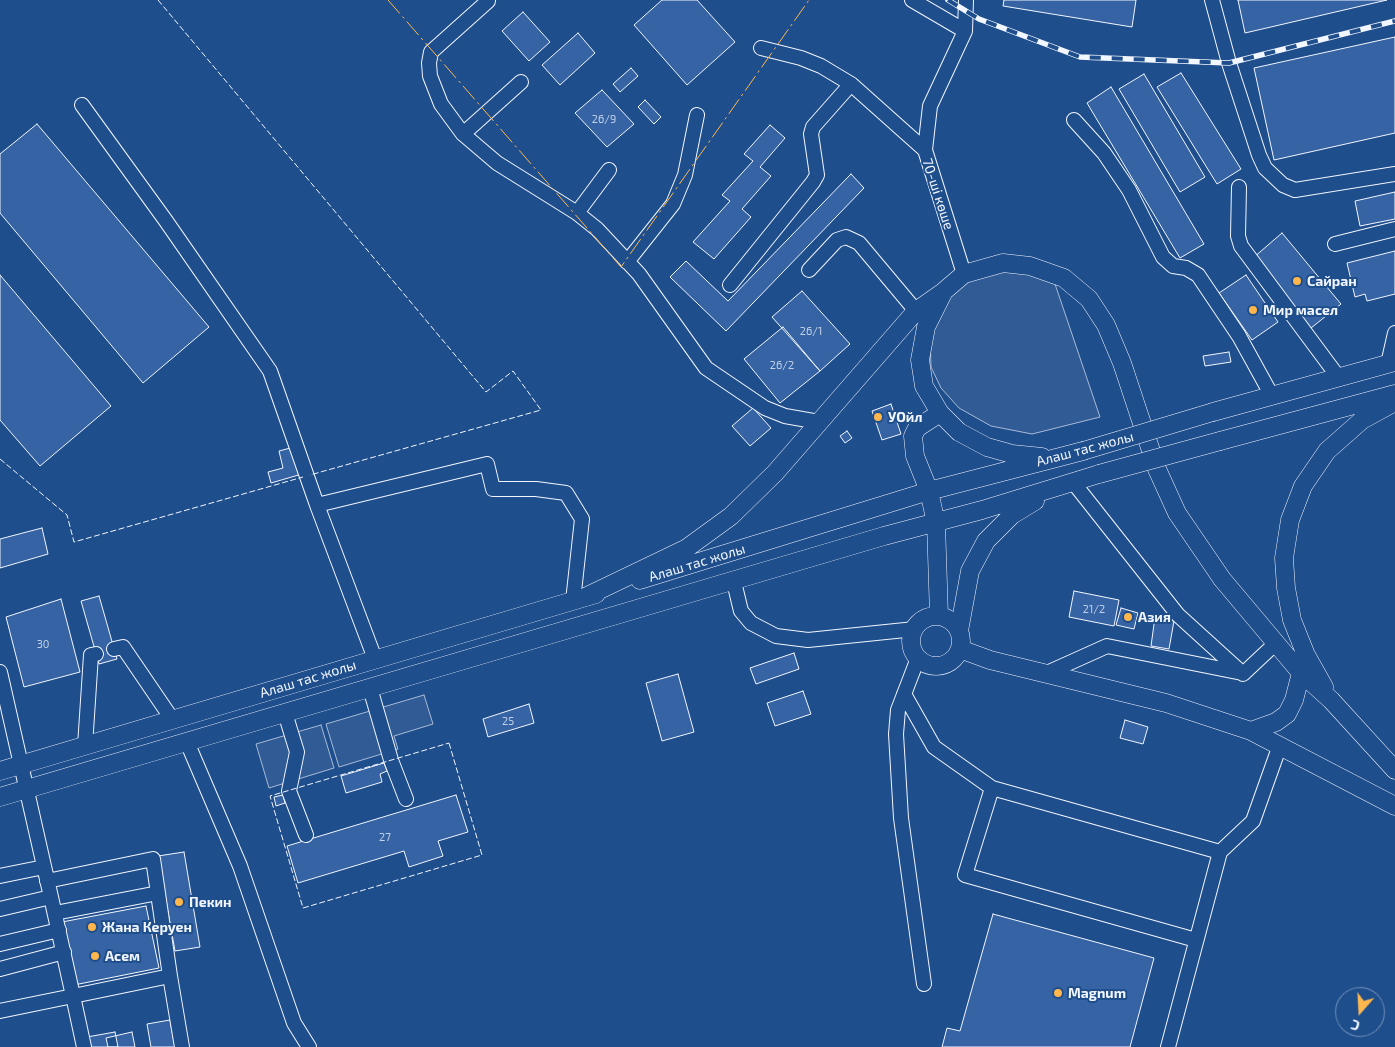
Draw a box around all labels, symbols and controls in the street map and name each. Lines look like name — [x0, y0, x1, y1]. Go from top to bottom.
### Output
house number: 26/9 — [592, 112, 616, 126]
street label: 70-ші көше — [919, 156, 957, 232]
place label: Сайран — [1307, 273, 1357, 289]
marker: Сайран — [1291, 275, 1303, 287]
place label: Мир масел — [1263, 302, 1338, 318]
marker: Мир масел — [1247, 304, 1259, 316]
house number: 26/1 — [800, 324, 822, 338]
house number: 26/2 — [770, 358, 794, 372]
place label: УОйл — [888, 409, 923, 425]
marker: УОйл — [872, 411, 884, 423]
street label: Алаш тас жолы — [1034, 428, 1136, 470]
street label: Алаш тас жолы — [647, 540, 747, 586]
house number: 21/2 — [1083, 602, 1105, 616]
place label: Азия — [1138, 609, 1171, 625]
marker: Азия — [1122, 611, 1134, 623]
house number: 30 — [37, 637, 49, 651]
street label: Алаш тас жолы — [258, 656, 358, 702]
house number: 25 — [502, 714, 514, 728]
house number: 27 — [379, 830, 391, 844]
place label: Пекин — [189, 894, 232, 910]
marker: Пекин — [173, 896, 185, 908]
place label: Жана Керуен — [102, 919, 192, 935]
marker: Жана Керуен — [86, 921, 98, 933]
place label: Асем — [105, 948, 140, 964]
marker: Асем — [89, 950, 101, 962]
place label: Magnum — [1068, 985, 1126, 1001]
marker: Magnum — [1052, 987, 1064, 999]
north arrow — [1335, 987, 1385, 1037]
text: С — [1349, 1016, 1362, 1035]

